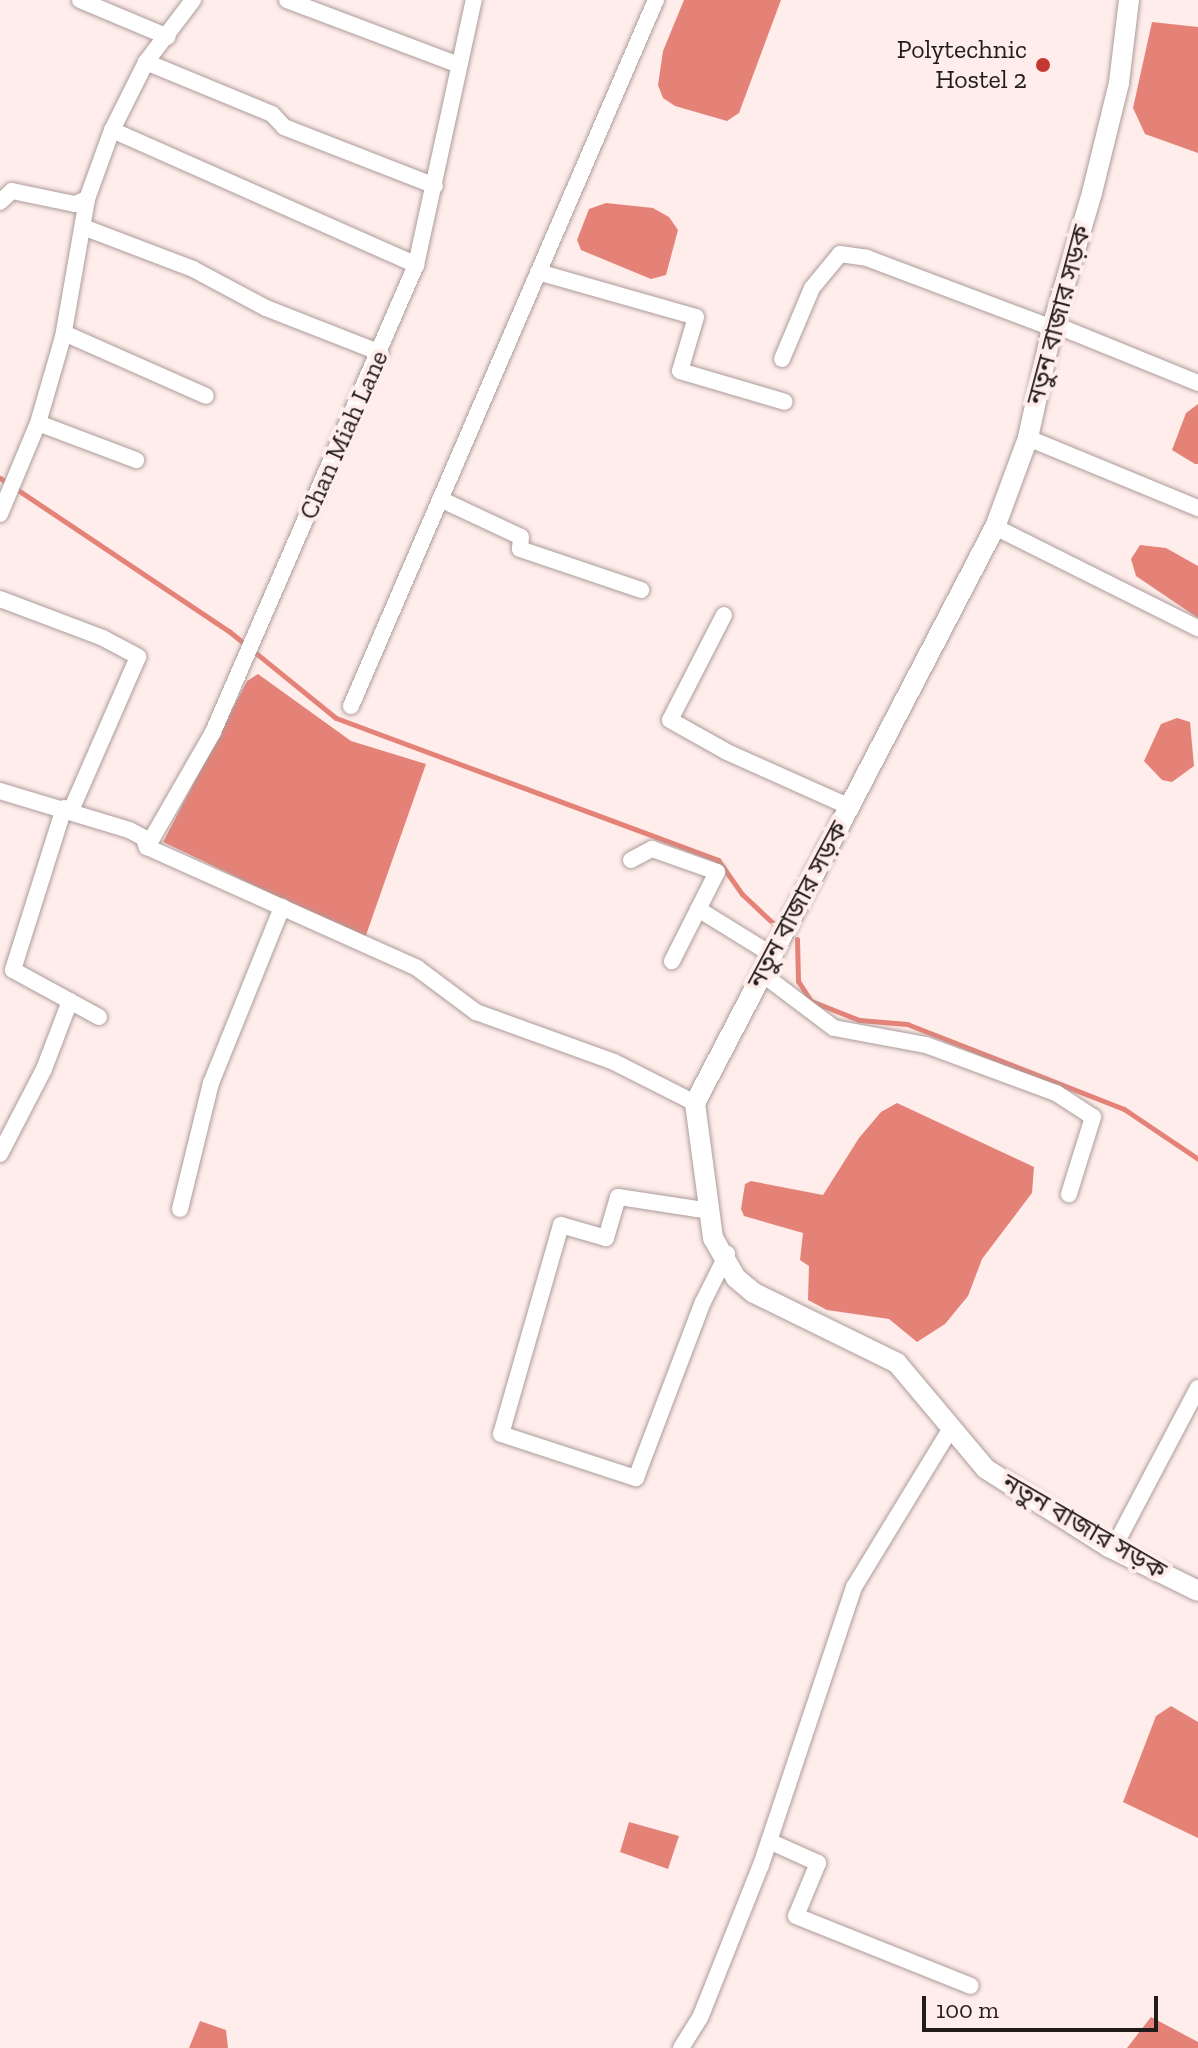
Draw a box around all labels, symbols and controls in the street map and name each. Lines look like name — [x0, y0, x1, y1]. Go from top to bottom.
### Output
place label: Polytechnic Hostel 2 — [897, 34, 1027, 96]
marker: Polytechnic Hostel 2 — [1034, 56, 1052, 74]
street label: নতুন বাজার সড়ক — [1020, 222, 1098, 408]
street label: Chan Miah Lane — [293, 346, 395, 524]
street label: নতুন বাজার সড়ক — [741, 816, 855, 994]
street label: নতুন বাজার সড়ক — [996, 1467, 1172, 1587]
scale bar — [926, 1980, 1162, 2030]
text: 100 m — [936, 1995, 999, 2024]

